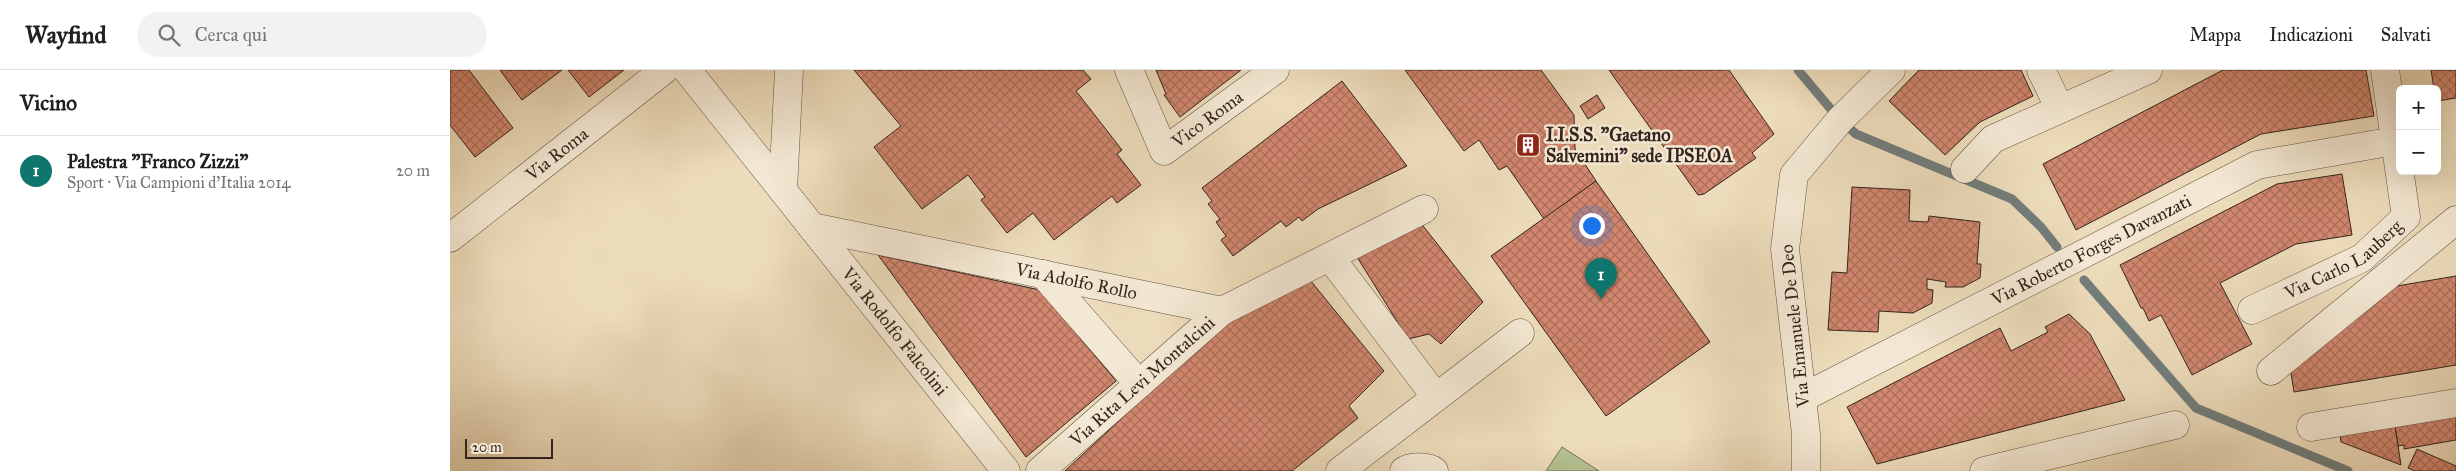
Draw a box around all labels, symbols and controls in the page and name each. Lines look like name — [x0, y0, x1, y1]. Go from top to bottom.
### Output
search box — [137, 12, 487, 57]
text: Wayfind — [25, 20, 107, 50]
icon: search — [155, 21, 183, 49]
text: Cerca qui — [195, 23, 267, 46]
text: Mappa — [2189, 24, 2241, 46]
text: Indicazioni — [2269, 24, 2353, 46]
text: Salvati — [2381, 24, 2431, 46]
map controls — [2396, 85, 2441, 175]
button: + — [2396, 85, 2441, 130]
street label: Vico Roma — [1167, 86, 1248, 153]
text: Vicino — [20, 90, 77, 116]
street label: Via Roma — [521, 122, 593, 186]
place label: I.I.S.S. "Gaetano Salvemini" sede IPSEOA — [1546, 124, 1734, 167]
button: − — [2396, 130, 2441, 175]
building icon: I.I.S.S. "Gaetano Salvemini" sede IPSEOA — [1515, 132, 1541, 158]
text: Palestra "Franco Zizzi" — [67, 150, 248, 173]
text: 1 — [33, 161, 39, 180]
text: 20 m — [396, 161, 430, 180]
text: Sport · Via Campioni d'Italia 2014 — [67, 173, 290, 192]
street label: Via Roberto Forges Davanzati — [1987, 190, 2195, 311]
your location — [1579, 213, 1605, 239]
street label: Via Carlo Lauberg — [2280, 215, 2408, 304]
street label: Via Emanuele De Deo — [1775, 243, 1815, 410]
street label: Via Adolfo Rollo — [1013, 258, 1139, 304]
pin: 1 — [1585, 258, 1617, 299]
street label: Via Rodolfo Falcolini — [837, 262, 953, 400]
street label: Via Rita Levi Montalcini — [1064, 312, 1219, 452]
scale bar — [465, 436, 552, 459]
text: 20 m — [472, 439, 502, 456]

